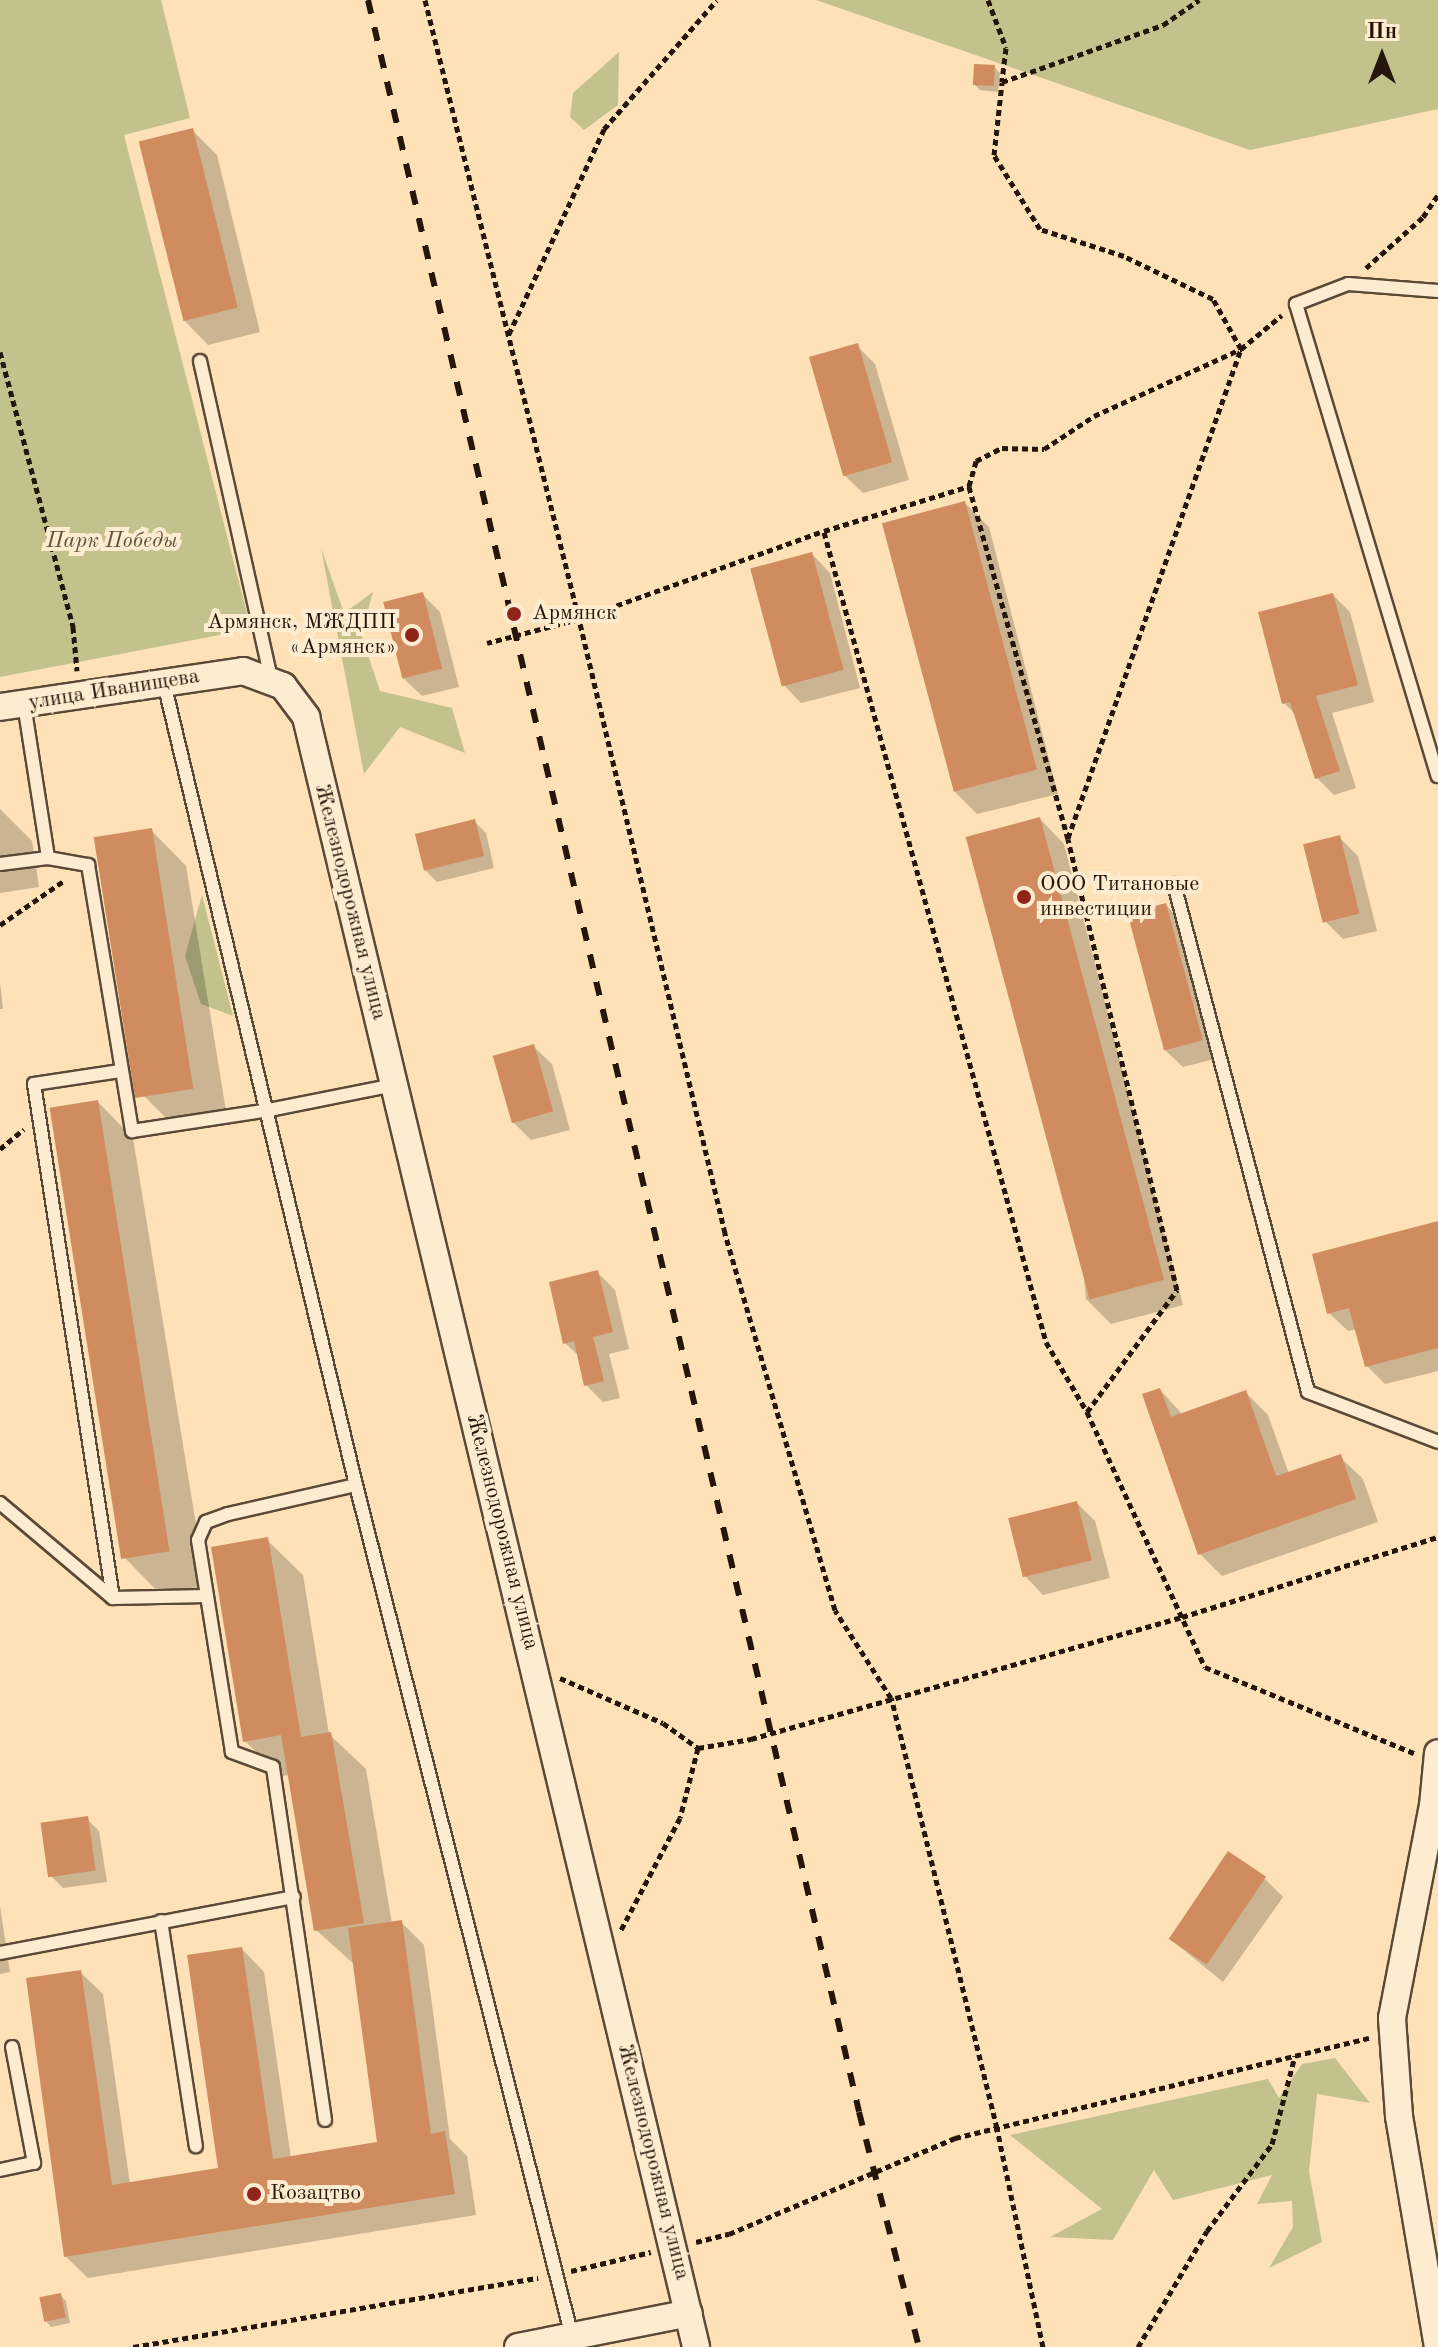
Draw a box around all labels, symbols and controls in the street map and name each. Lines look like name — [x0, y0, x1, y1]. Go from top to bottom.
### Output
north arrow — [1342, 16, 1422, 96]
text: Пн — [1367, 21, 1397, 43]
park label: Парк Победы — [46, 529, 178, 555]
place label: Армянск — [532, 601, 617, 627]
marker: Армянск — [503, 603, 525, 625]
place label: Армянск, МЖДПП «Армянск» — [207, 609, 396, 660]
marker: Армянск, МЖДПП «Армянск» — [403, 626, 421, 644]
street label: улица Иванищева — [27, 663, 201, 717]
street label: Железнодорожная улица — [308, 781, 392, 1023]
place label: ООО Титановые инвестиции — [1040, 871, 1199, 922]
marker: ООО Титановые инвестиции — [1015, 888, 1033, 906]
street label: Железнодорожная улица — [460, 1411, 544, 1653]
street label: Железнодорожная улица — [611, 2041, 695, 2283]
place label: Козацтво — [270, 2181, 361, 2207]
marker: Козацтво — [245, 2185, 263, 2203]

